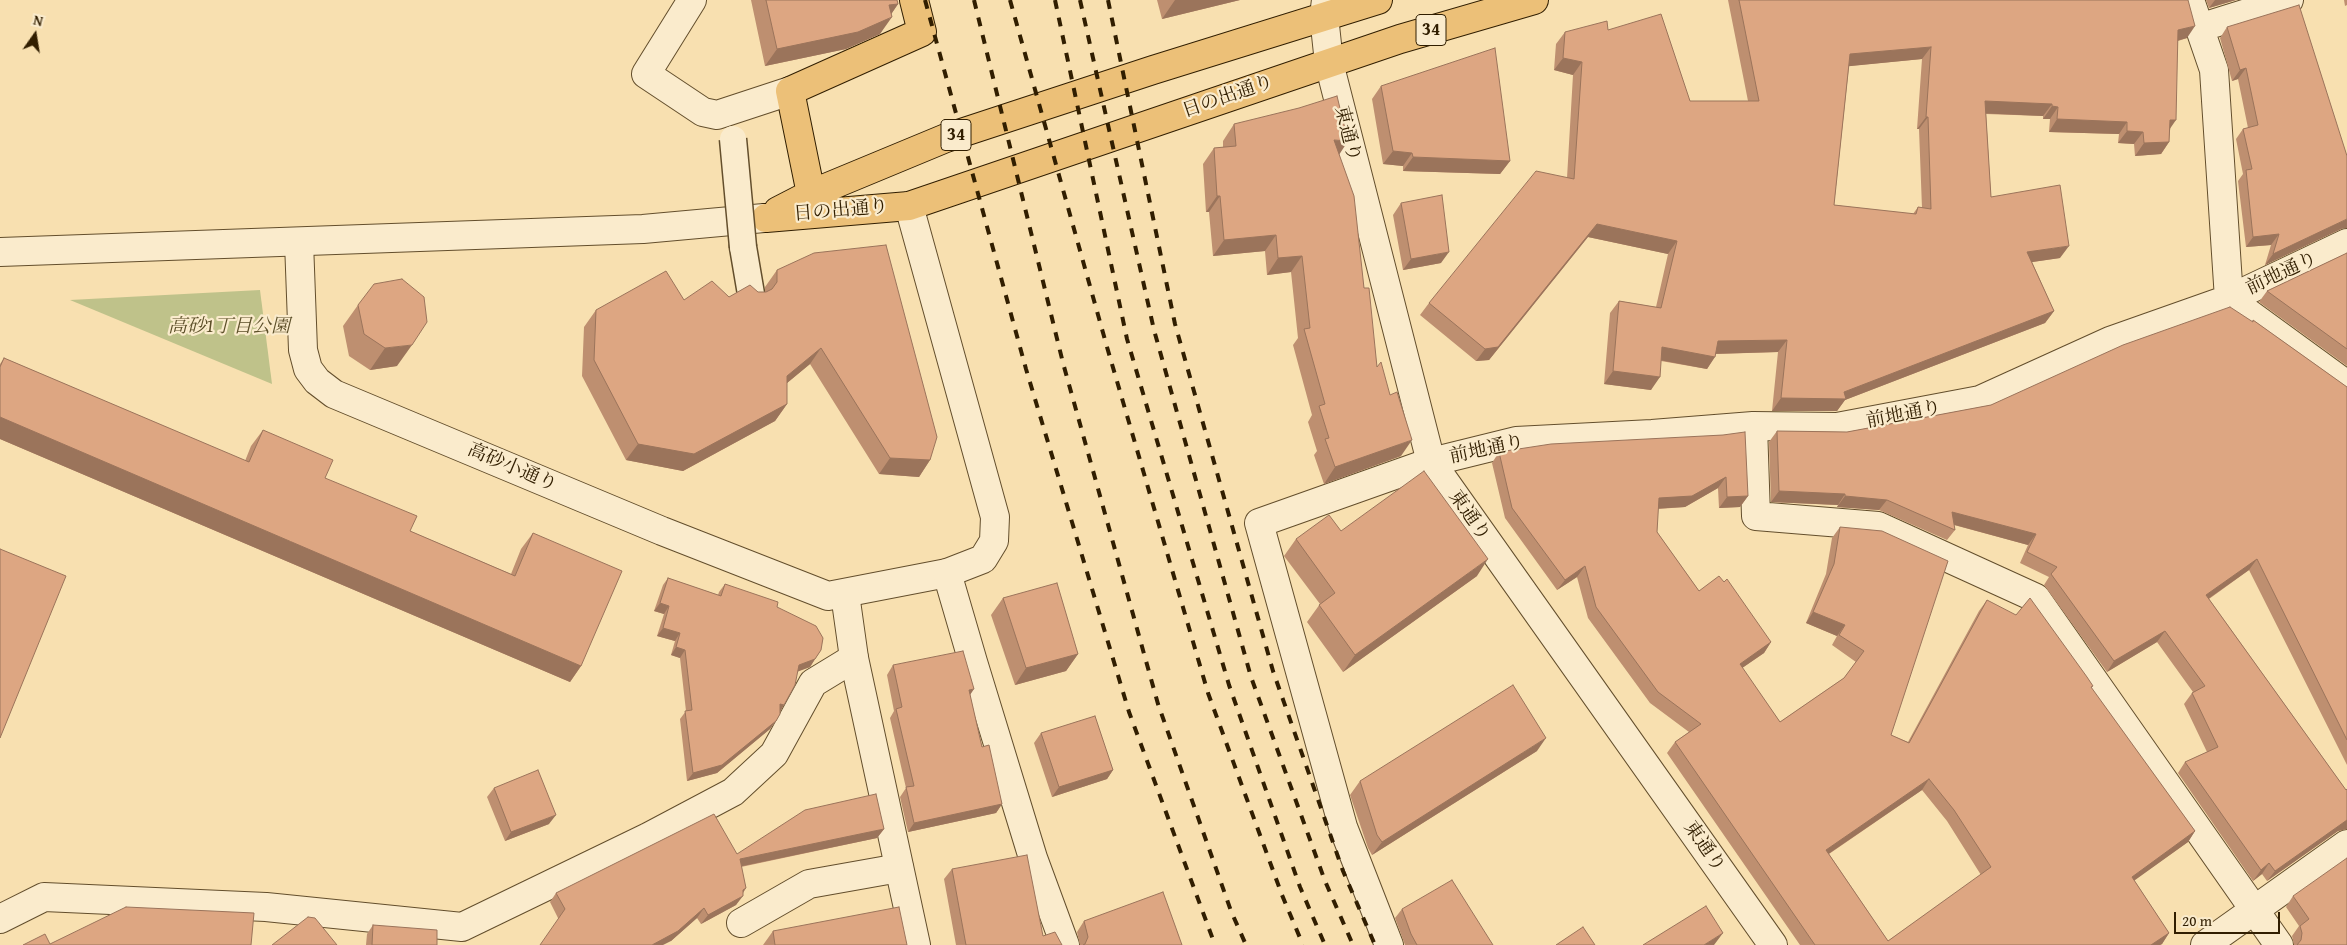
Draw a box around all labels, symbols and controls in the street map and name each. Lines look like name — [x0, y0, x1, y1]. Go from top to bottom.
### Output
north arrow — [10, 10, 60, 60]
text: N — [32, 10, 45, 31]
road number: 34 — [1416, 14, 1446, 46]
street label: 日の出通り — [1179, 71, 1277, 123]
street label: 東通り — [1329, 104, 1365, 164]
road number: 34 — [941, 120, 971, 150]
street label: 日の出通り — [793, 196, 889, 226]
street label: 前地通り — [2243, 248, 2321, 300]
park label: 高砂1丁目公園 — [168, 316, 290, 338]
street label: 前地通り — [1865, 397, 1943, 433]
street label: 前地通り — [1447, 431, 1527, 469]
street label: 高砂小通り — [464, 439, 560, 497]
street label: 東通り — [1443, 486, 1495, 546]
street label: 東通り — [1678, 817, 1730, 877]
scale bar — [2177, 902, 2283, 934]
text: 20 m — [2182, 910, 2212, 931]

